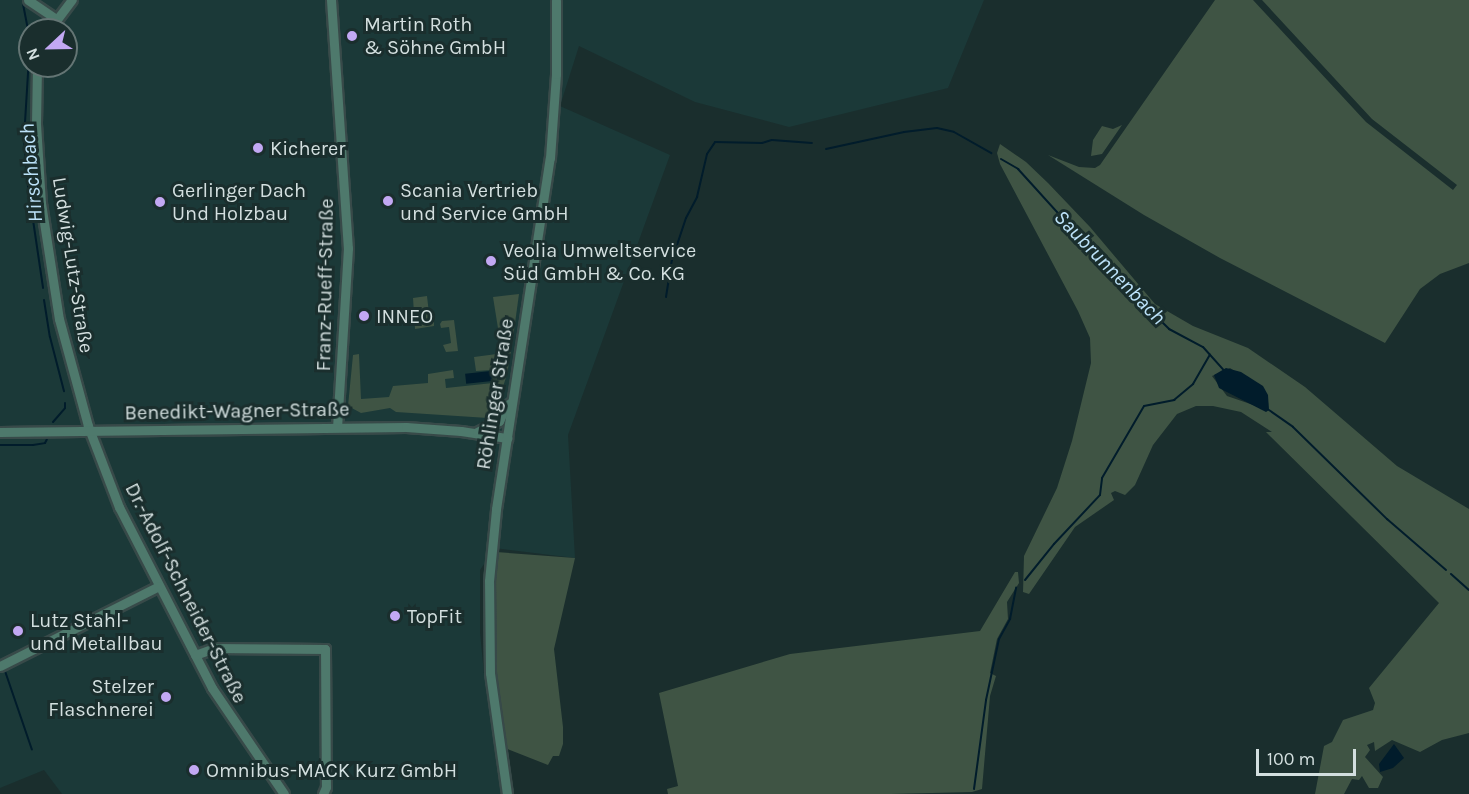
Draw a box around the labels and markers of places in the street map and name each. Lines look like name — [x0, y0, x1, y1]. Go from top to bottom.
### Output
place label: Martin Roth & Söhne GmbH — [364, 13, 506, 60]
marker: Martin Roth & Söhne GmbH — [345, 29, 359, 43]
place label: Kicherer — [270, 136, 345, 160]
marker: Kicherer — [251, 141, 265, 155]
place label: Gerlinger Dach Und Holzbau — [172, 178, 306, 225]
place label: Scania Vertrieb und Service GmbH — [400, 178, 569, 225]
marker: Scania Vertrieb und Service GmbH — [381, 194, 395, 208]
marker: Gerlinger Dach Und Holzbau — [153, 195, 167, 209]
place label: Veolia Umweltservice Süd GmbH & Co. KG — [503, 238, 696, 285]
marker: Veolia Umweltservice Süd GmbH & Co. KG — [484, 254, 498, 268]
place label: INNEO — [376, 304, 433, 328]
marker: INNEO — [357, 309, 371, 323]
place label: TopFit — [407, 604, 462, 628]
place label: Lutz Stahl- und Metallbau — [30, 608, 163, 655]
marker: TopFit — [388, 609, 402, 623]
marker: Lutz Stahl- und Metallbau — [11, 624, 25, 638]
place label: Stelzer Flaschnerei — [48, 674, 154, 721]
marker: Stelzer Flaschnerei — [159, 690, 173, 704]
place label: Omnibus-MACK Kurz GmbH — [206, 758, 457, 782]
marker: Omnibus-MACK Kurz GmbH — [187, 763, 201, 777]

